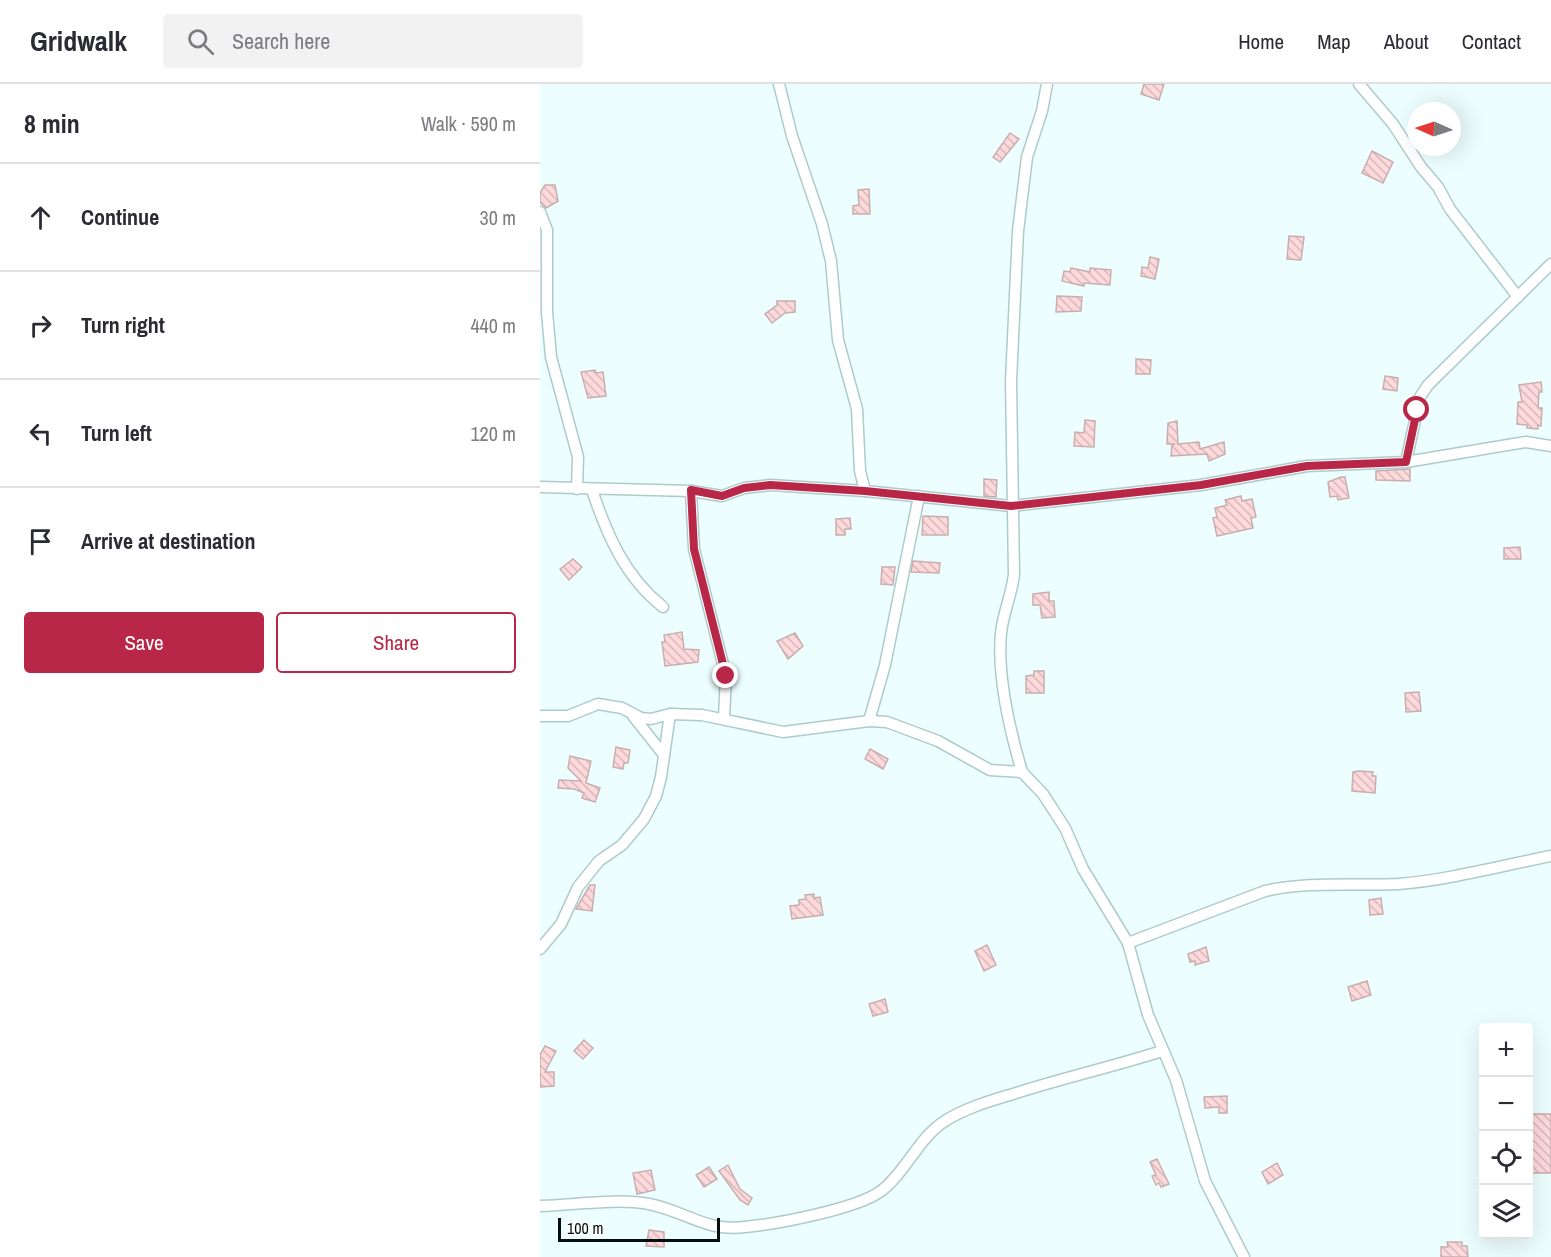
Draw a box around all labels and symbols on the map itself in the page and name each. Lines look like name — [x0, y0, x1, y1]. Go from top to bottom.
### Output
north arrow — [1407, 102, 1461, 156]
route start — [1403, 396, 1429, 422]
route end — [712, 662, 738, 688]
scale bar — [558, 1215, 720, 1242]

